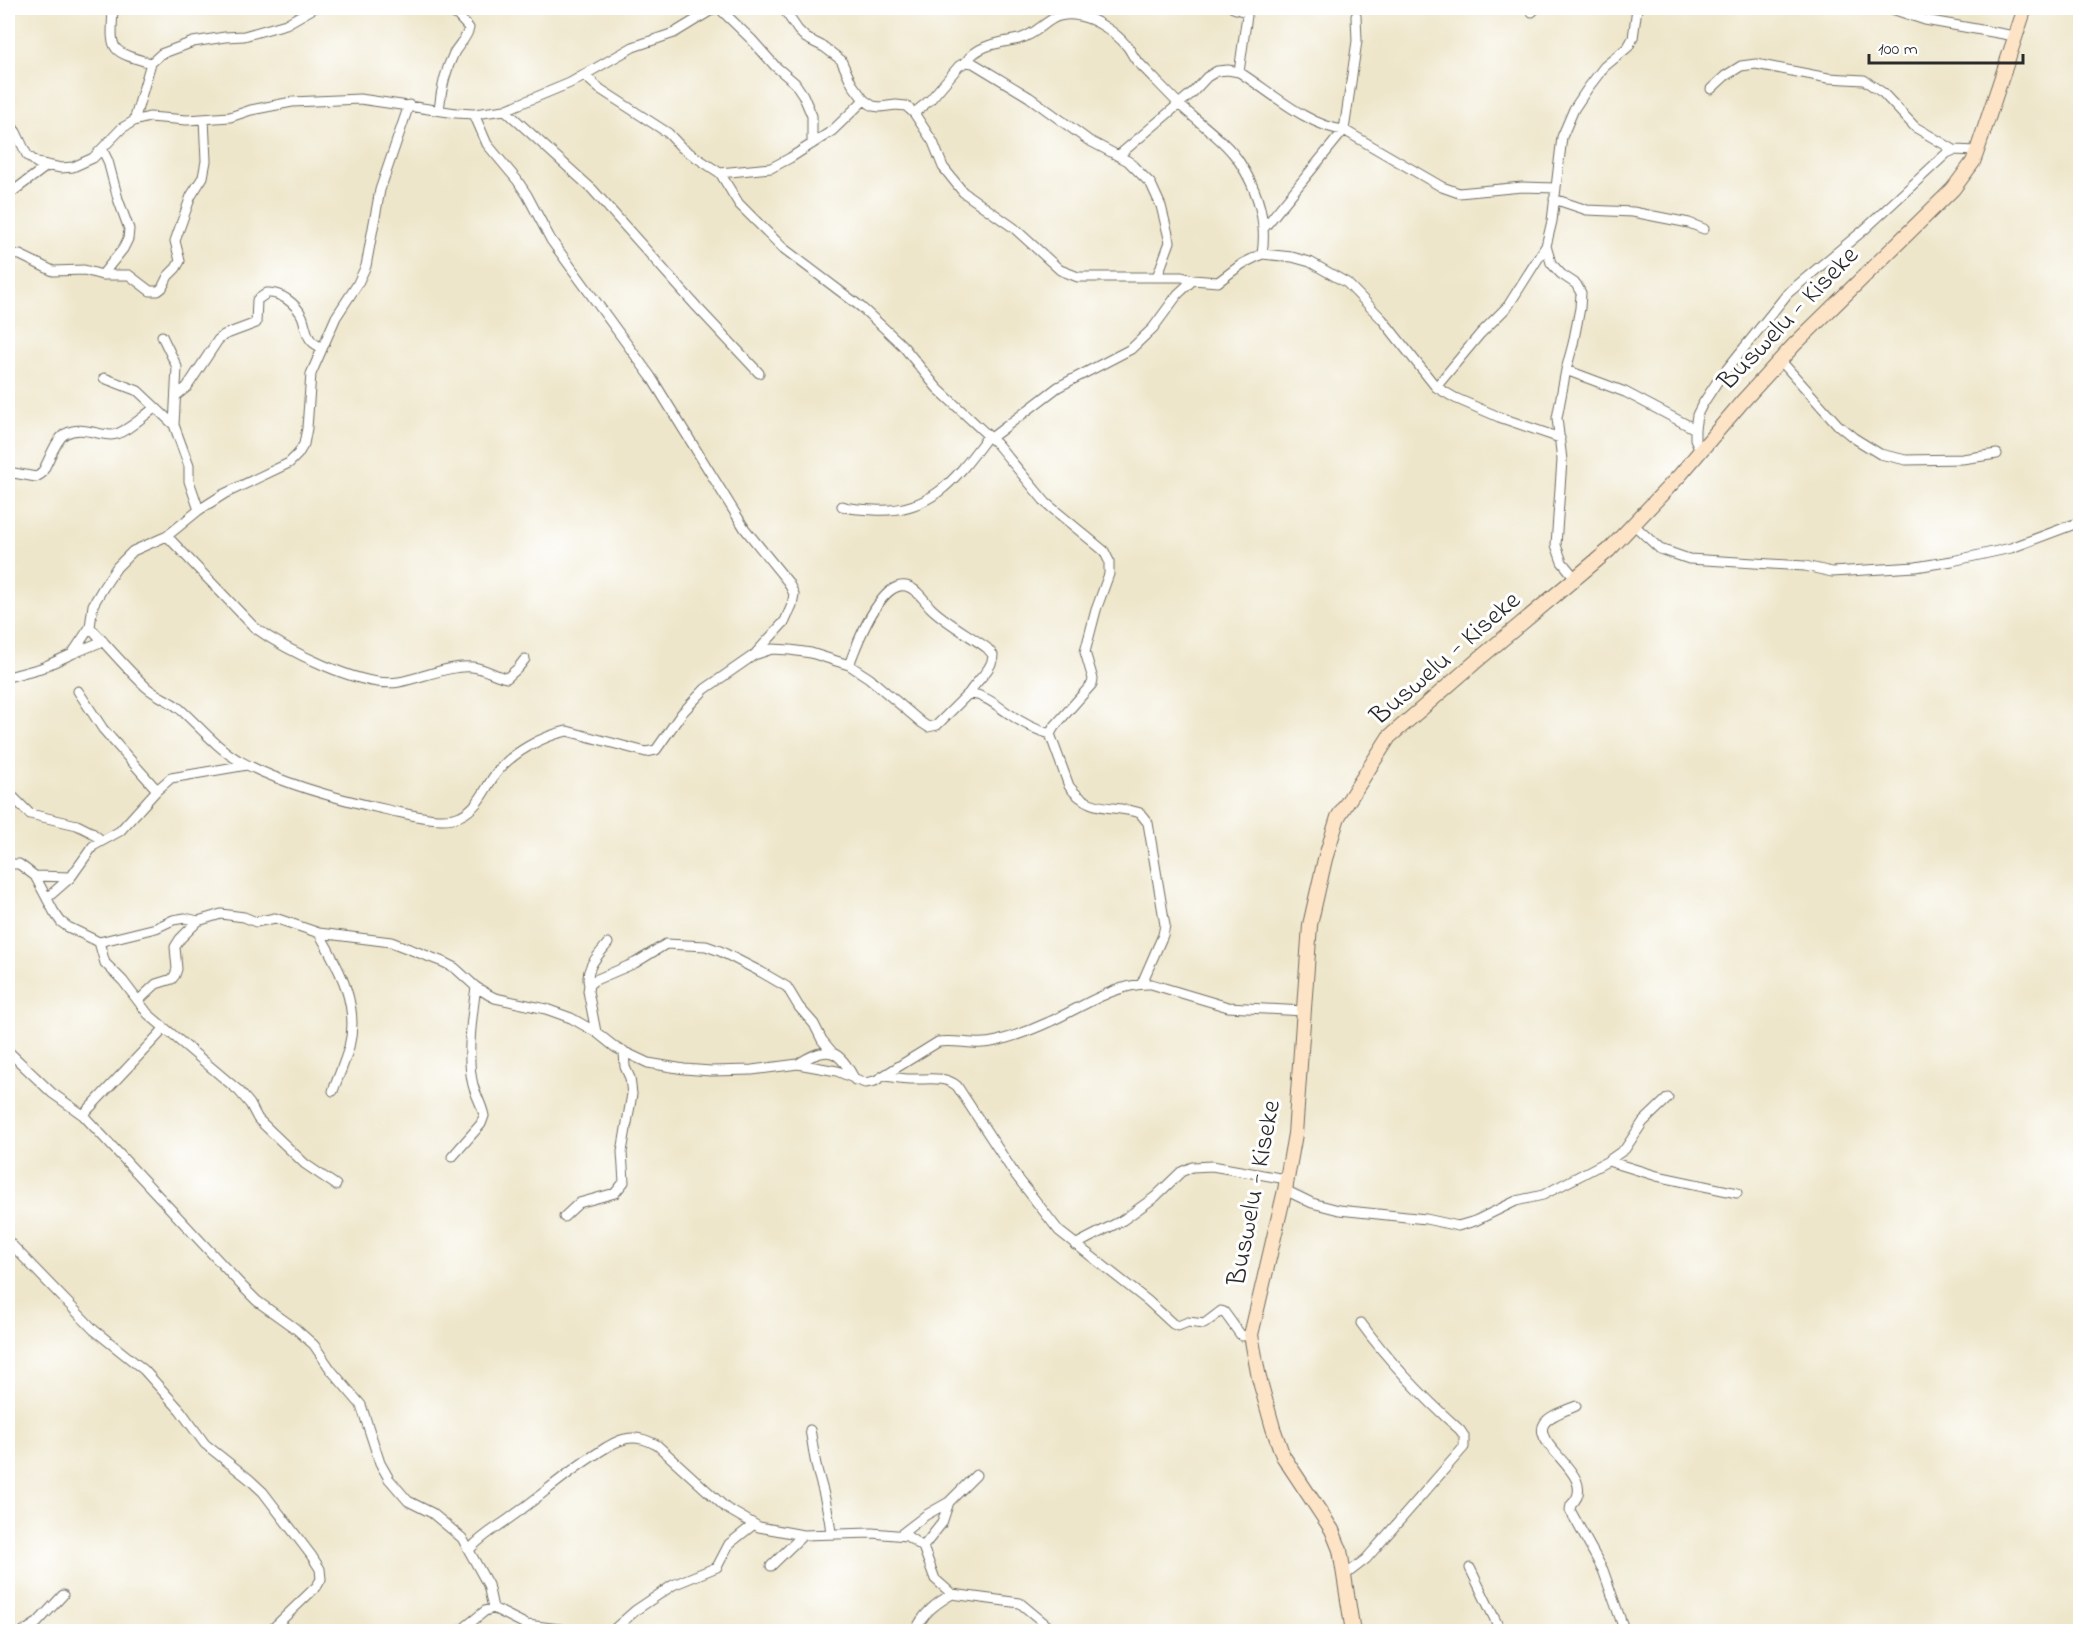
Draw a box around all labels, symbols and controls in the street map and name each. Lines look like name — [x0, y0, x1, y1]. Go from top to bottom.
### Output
scale bar — [1869, 27, 2024, 65]
text: 100 m — [1878, 37, 1918, 63]
street label: Buswelu - Kiseke — [1709, 237, 1869, 401]
street label: Buswelu - Kiseke — [1361, 582, 1531, 736]
street label: Buswelu - Kiseke — [1218, 1096, 1292, 1290]

